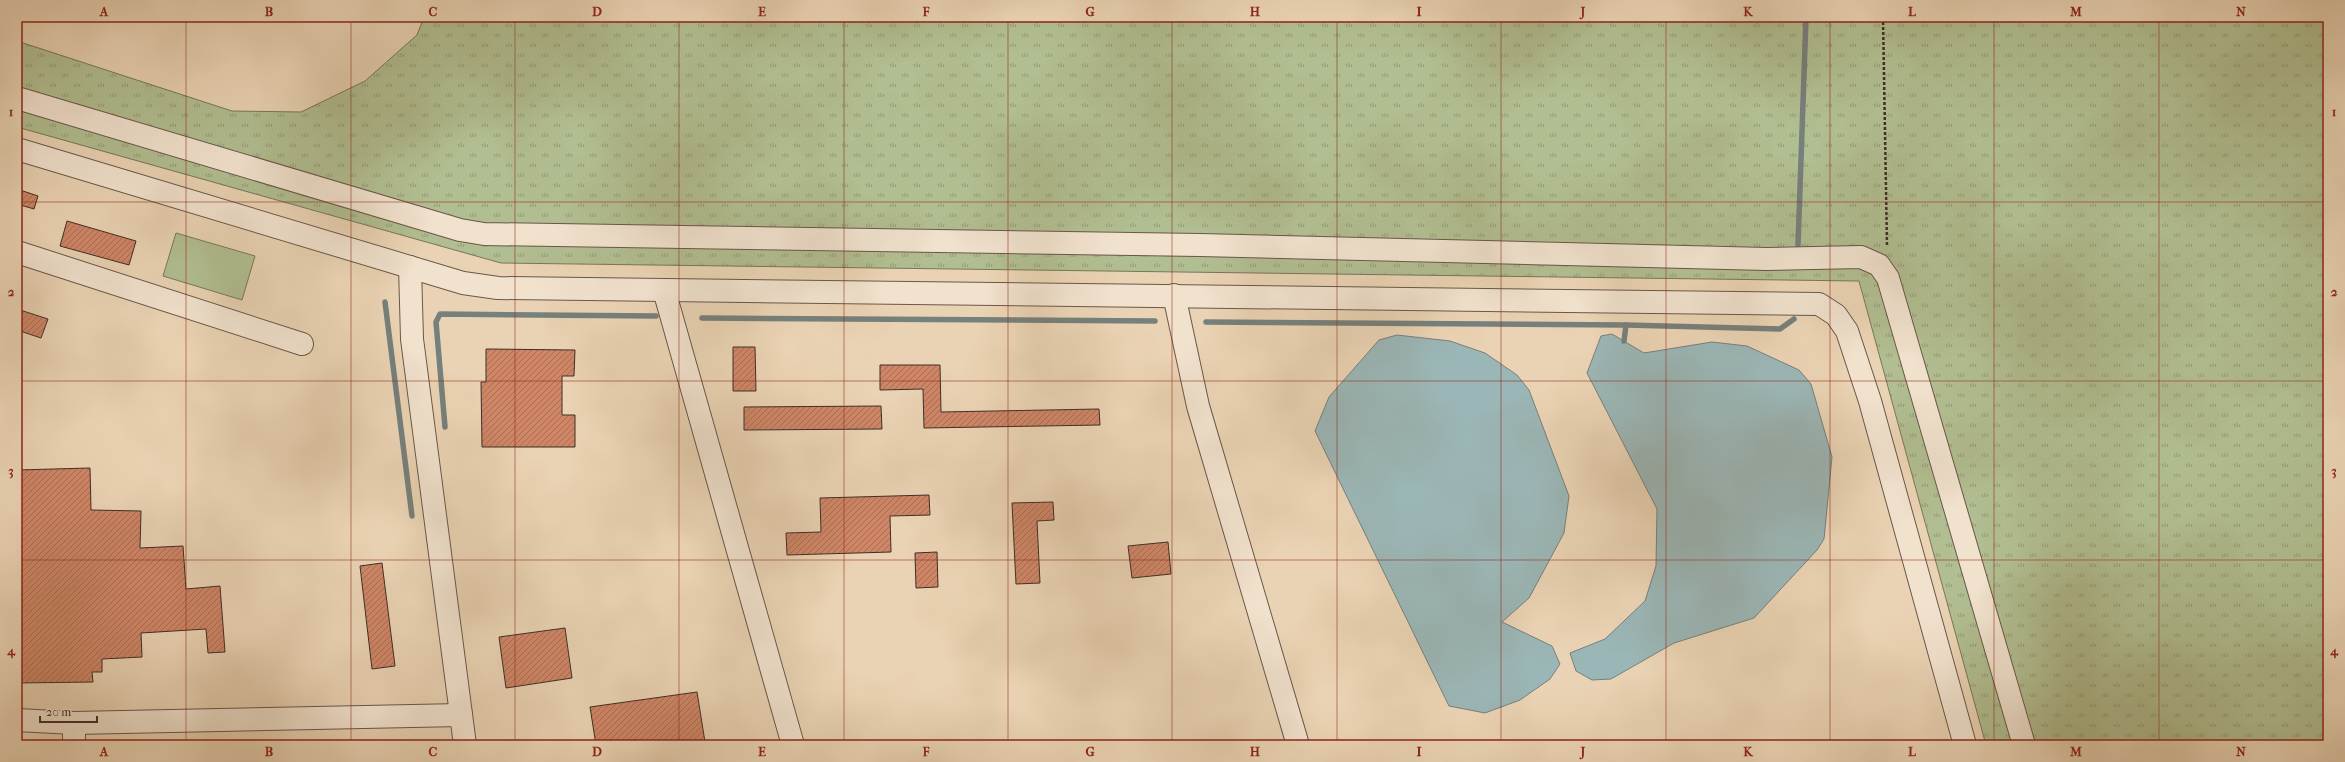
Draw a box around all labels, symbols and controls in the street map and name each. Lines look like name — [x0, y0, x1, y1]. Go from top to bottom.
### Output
text: A — [99, 4, 109, 19]
text: B — [265, 4, 274, 19]
text: C — [429, 4, 438, 19]
text: D — [592, 4, 602, 19]
text: E — [758, 4, 766, 19]
text: F — [922, 4, 930, 19]
text: G — [1085, 4, 1095, 19]
text: H — [1250, 4, 1261, 19]
text: I — [1416, 4, 1422, 19]
text: J — [1579, 4, 1586, 20]
text: K — [1743, 4, 1754, 19]
text: L — [1908, 4, 1917, 19]
text: M — [2069, 4, 2082, 19]
text: N — [2236, 4, 2246, 19]
text: 1 — [9, 104, 14, 119]
text: 1 — [2332, 104, 2337, 119]
text: 2 — [8, 284, 15, 299]
text: 2 — [2331, 284, 2338, 299]
text: 3 — [8, 463, 14, 479]
text: 3 — [2331, 463, 2337, 479]
text: 4 — [6, 643, 16, 659]
text: 4 — [2329, 643, 2339, 659]
scale bar — [40, 698, 97, 724]
text: 20 m — [46, 705, 71, 719]
text: A — [99, 744, 109, 759]
text: B — [265, 744, 274, 759]
text: C — [429, 744, 438, 759]
text: D — [592, 744, 602, 759]
text: E — [758, 744, 766, 759]
text: F — [922, 744, 930, 759]
text: G — [1085, 744, 1095, 759]
text: H — [1250, 744, 1261, 759]
text: I — [1416, 744, 1422, 759]
text: J — [1579, 744, 1586, 760]
text: K — [1743, 744, 1754, 759]
text: L — [1908, 744, 1917, 759]
text: M — [2069, 744, 2082, 759]
text: N — [2236, 744, 2246, 759]

